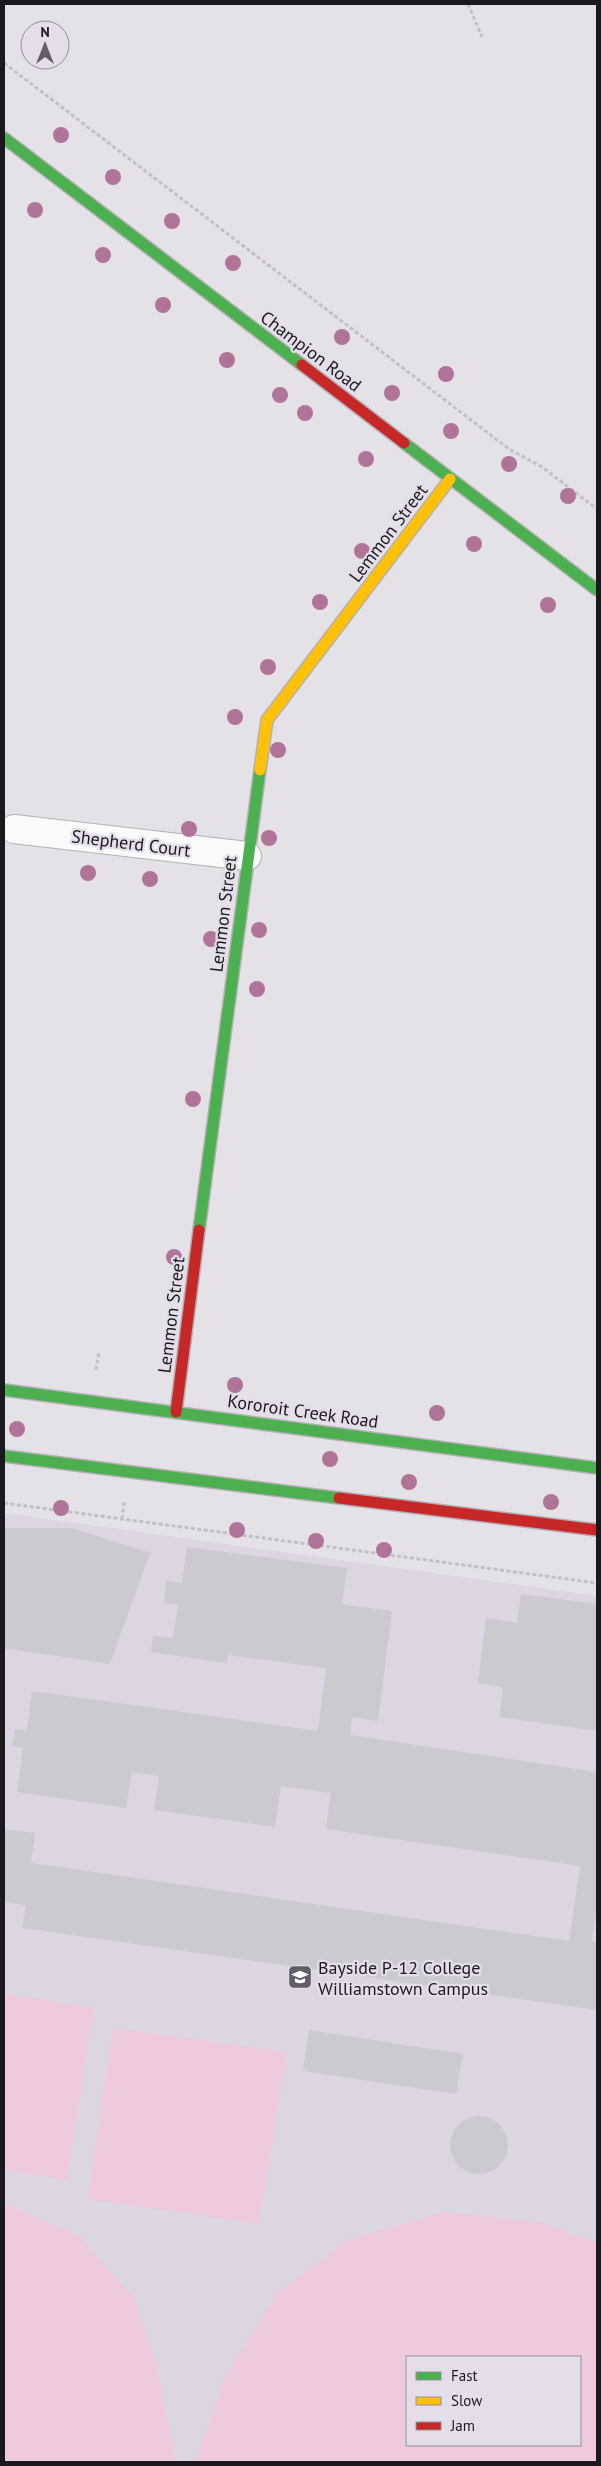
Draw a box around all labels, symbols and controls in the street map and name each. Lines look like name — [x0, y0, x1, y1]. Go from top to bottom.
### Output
north arrow — [20, 20, 70, 70]
text: N — [40, 23, 50, 41]
street label: Champion Road — [256, 306, 366, 396]
street label: Lemmon Street — [344, 479, 432, 587]
street label: Shepherd Court — [70, 824, 192, 862]
street label: Lemmon Street — [204, 855, 242, 973]
street label: Lemmon Street — [152, 1256, 190, 1374]
street label: Kororoit Creek Road — [226, 1389, 380, 1433]
place label: Bayside P-12 College Williamstown Campus — [318, 1956, 488, 2000]
school or university icon: Bayside P-12 College Williamstown Campus — [287, 1964, 313, 1990]
legend — [406, 2356, 581, 2446]
text: Fast — [451, 2366, 478, 2385]
text: Slow — [451, 2391, 482, 2410]
text: Jam — [450, 2416, 475, 2435]

